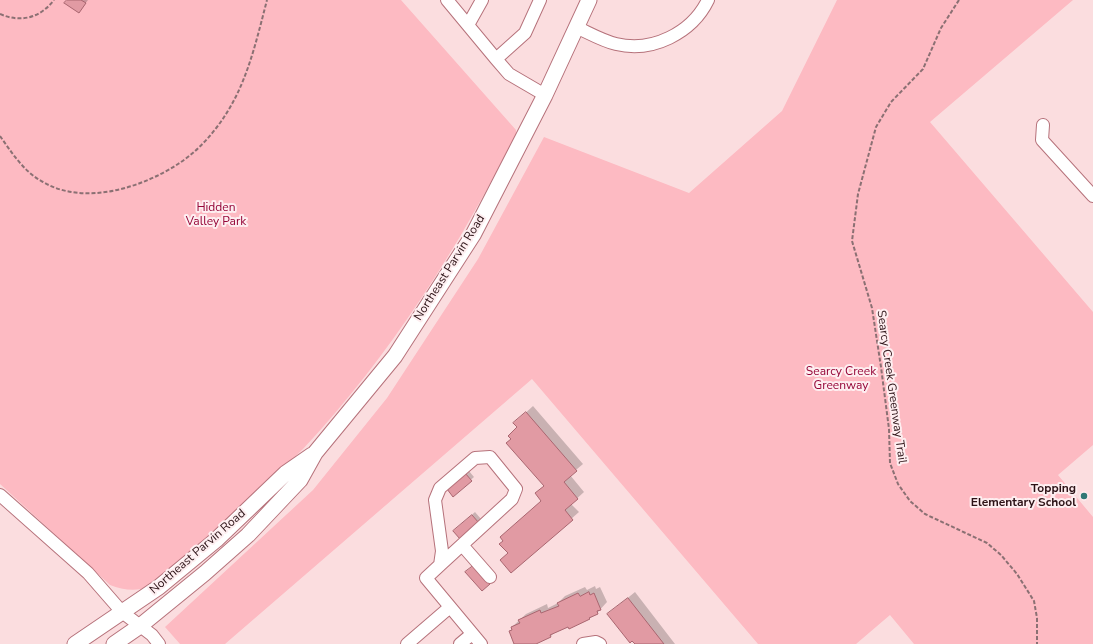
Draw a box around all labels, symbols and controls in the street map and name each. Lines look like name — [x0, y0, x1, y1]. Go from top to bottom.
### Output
park label: Hidden Valley Park — [186, 201, 246, 229]
street label: Northeast Parvin Road — [412, 212, 488, 324]
street label: Searcy Creek Greenway Trail — [873, 309, 909, 465]
park label: Searcy Creek Greenway — [806, 365, 876, 393]
place label: Topping Elementary School — [971, 482, 1076, 510]
marker: Topping Elementary School — [1079, 491, 1089, 501]
street label: Northeast Parvin Road — [147, 507, 249, 597]

